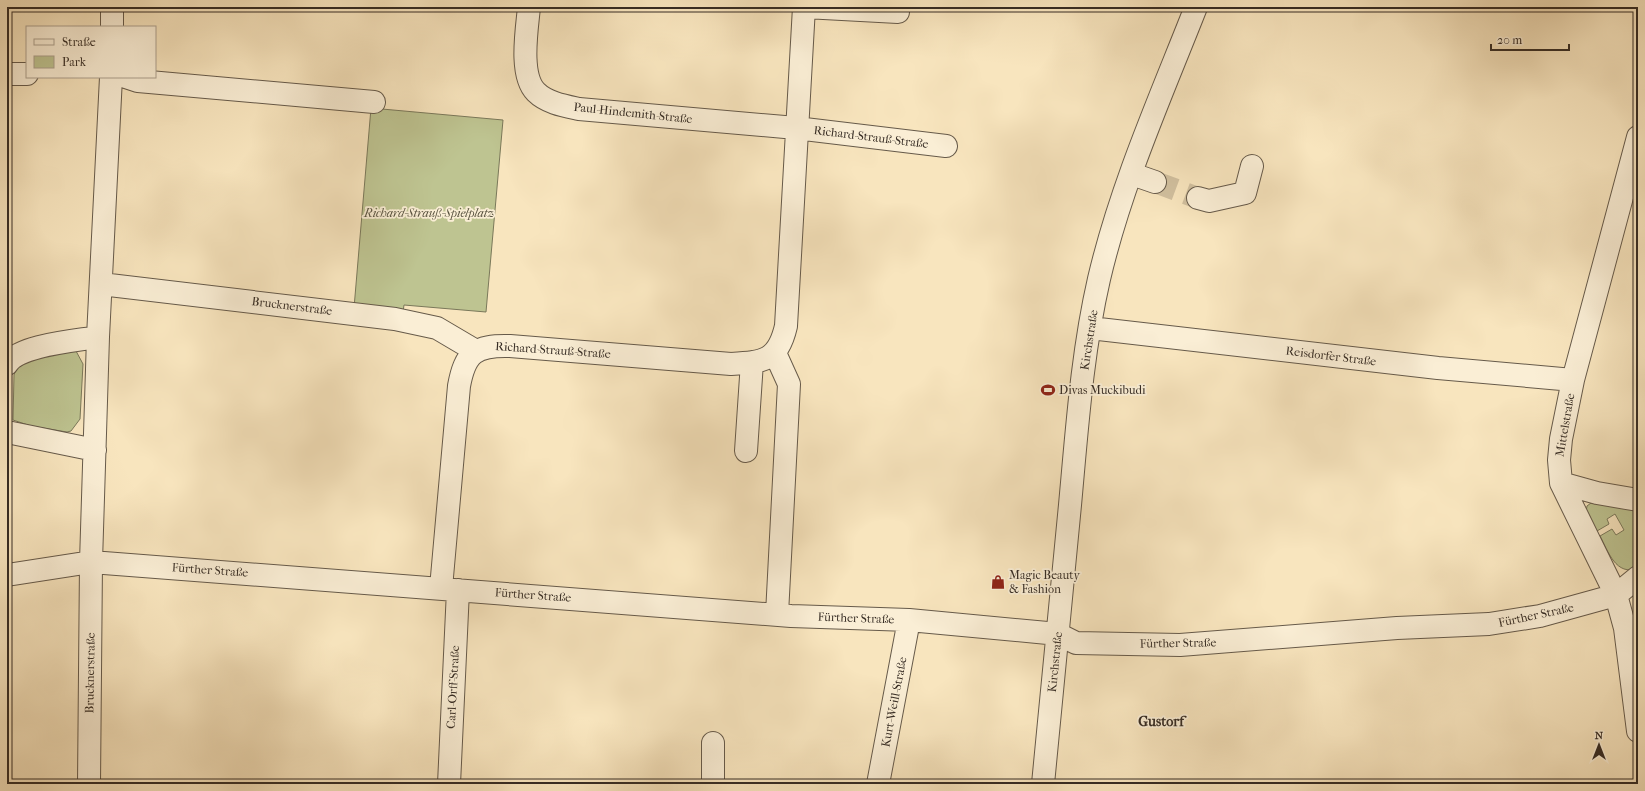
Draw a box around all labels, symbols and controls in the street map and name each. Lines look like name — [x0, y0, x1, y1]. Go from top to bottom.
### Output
legend — [26, 26, 156, 78]
scale bar — [1491, 26, 1569, 52]
text: 20 m — [1497, 33, 1522, 47]
text: Straße — [62, 35, 96, 49]
text: Park — [62, 55, 87, 69]
street label: Paul-Hindemith-Straße — [573, 100, 693, 126]
street label: Richard-Strauß-Straße — [813, 123, 929, 151]
park label: Richard-Strauß-Spielplatz — [363, 206, 494, 220]
street label: Brucknerstraße — [251, 294, 333, 318]
street label: Kirchstraße — [1077, 309, 1101, 371]
street label: Richard-Strauß-Straße — [495, 339, 611, 361]
street label: Reisdorfer Straße — [1285, 343, 1377, 369]
sports icon: Divas Muckibudi — [1040, 382, 1056, 398]
place label: Divas Muckibudi — [1059, 383, 1146, 397]
street label: Mittelstraße — [1553, 392, 1577, 458]
street label: Fürther Straße — [171, 560, 249, 580]
place label: Magic Beauty & Fashion — [1009, 568, 1081, 596]
shop icon: Magic Beauty & Fashion — [990, 574, 1006, 590]
street label: Fürther Straße — [494, 585, 572, 605]
street label: Fürther Straße — [1497, 600, 1575, 630]
street label: Fürther Straße — [817, 610, 895, 626]
street label: Kirchstraße — [1045, 631, 1065, 693]
street label: Brucknerstraße — [82, 632, 98, 714]
street label: Fürther Straße — [1140, 635, 1216, 651]
street label: Carl-Orff-Straße — [444, 645, 462, 729]
street label: Kurt-Weill-Straße — [878, 656, 910, 748]
district label: Gustorf — [1138, 713, 1187, 730]
north arrow — [1579, 725, 1619, 765]
text: N — [1595, 729, 1604, 742]

